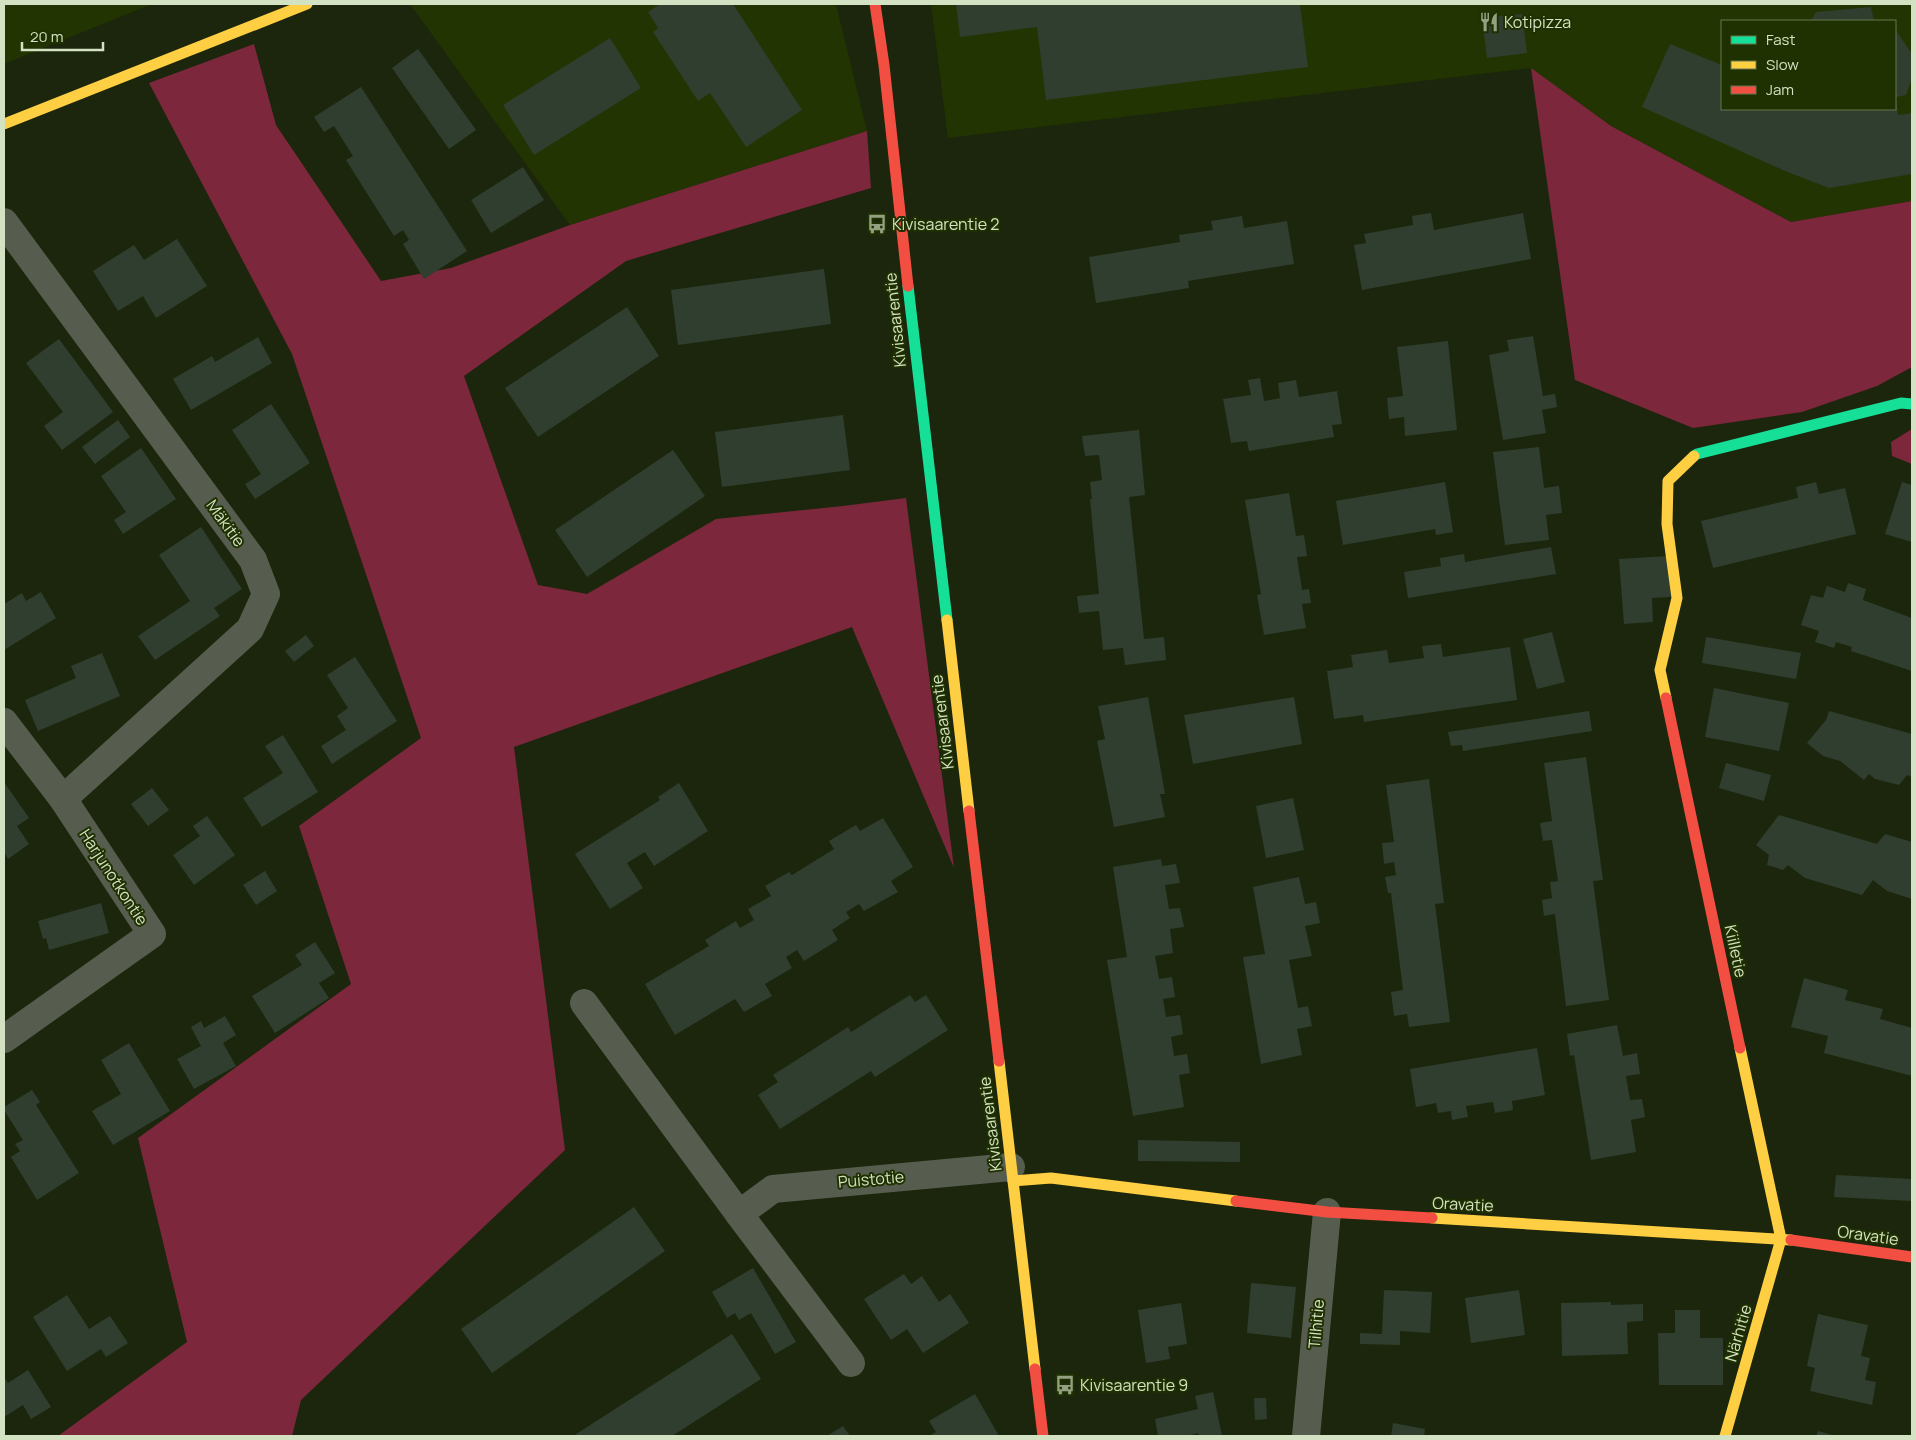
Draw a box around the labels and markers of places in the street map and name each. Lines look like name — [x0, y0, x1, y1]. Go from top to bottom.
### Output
restaurant icon: Kotipizza — [1478, 11, 1500, 33]
place label: Kotipizza — [1504, 11, 1571, 33]
bus stop icon: Kivisaarentie 2 — [866, 213, 888, 235]
place label: Kivisaarentie 2 — [892, 213, 999, 235]
bus stop icon: Kivisaarentie 9 — [1054, 1374, 1076, 1396]
place label: Kivisaarentie 9 — [1080, 1374, 1188, 1396]

